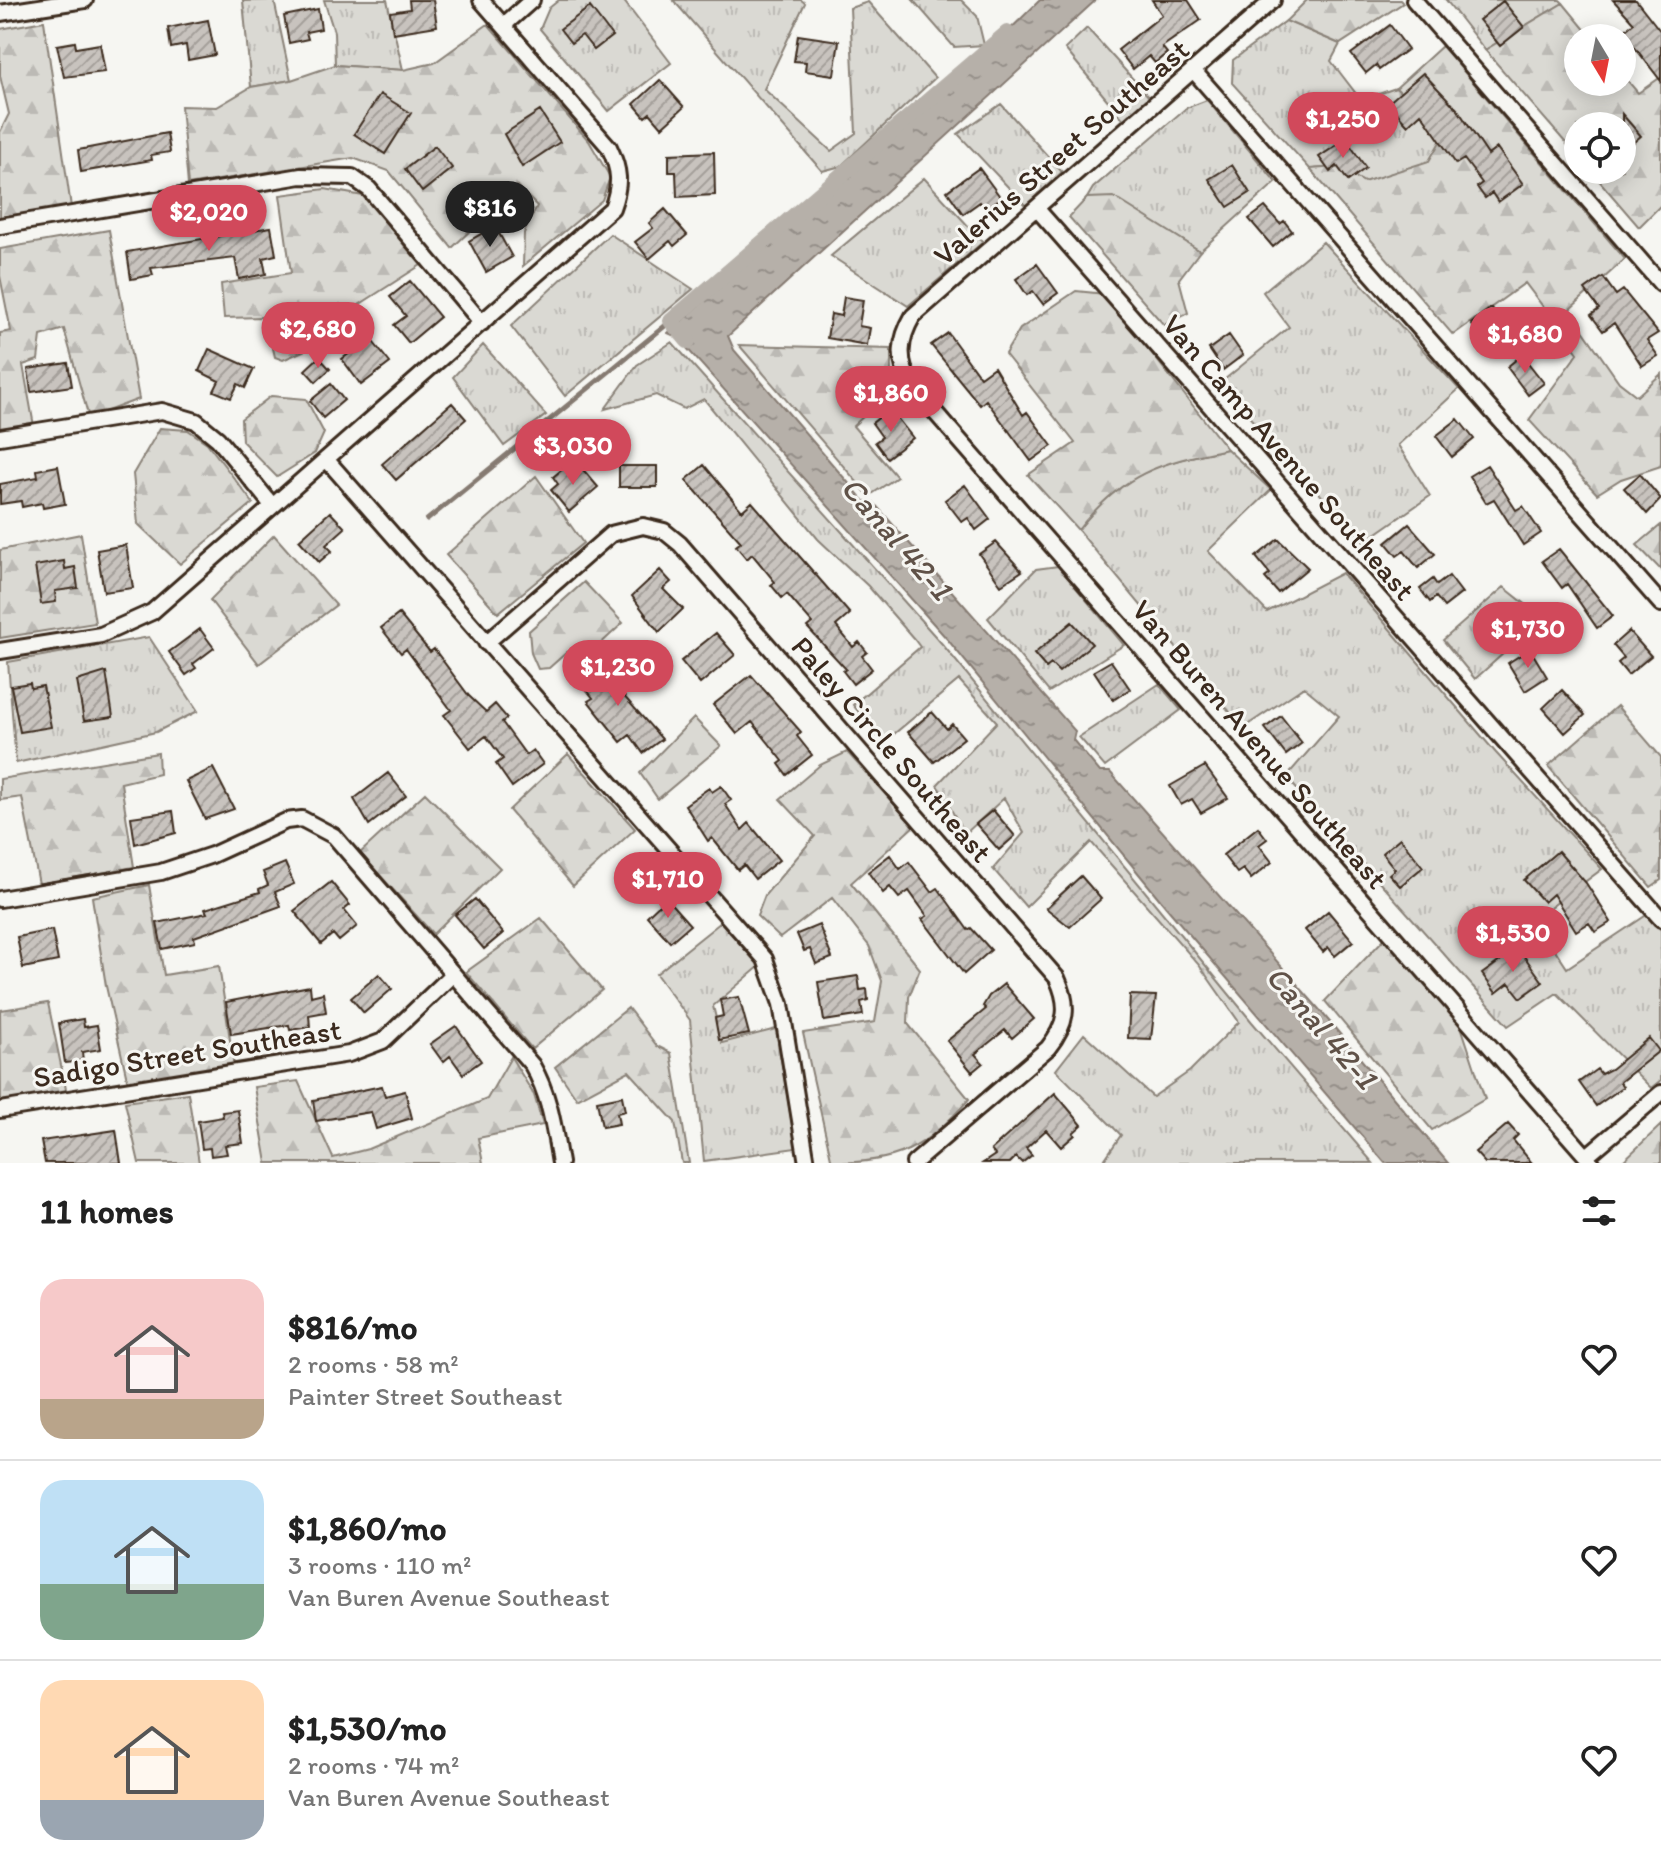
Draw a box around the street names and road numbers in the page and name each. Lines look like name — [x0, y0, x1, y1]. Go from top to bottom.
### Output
street label: Valerius Street Southeast — [926, 31, 1196, 273]
street label: Van Camp Avenue Southeast — [1155, 306, 1423, 608]
street label: Van Buren Avenue Southeast — [1124, 592, 1396, 896]
street label: Paley Circle Southeast — [784, 628, 1000, 870]
street label: Sadigo Street Southeast — [30, 1010, 344, 1096]

